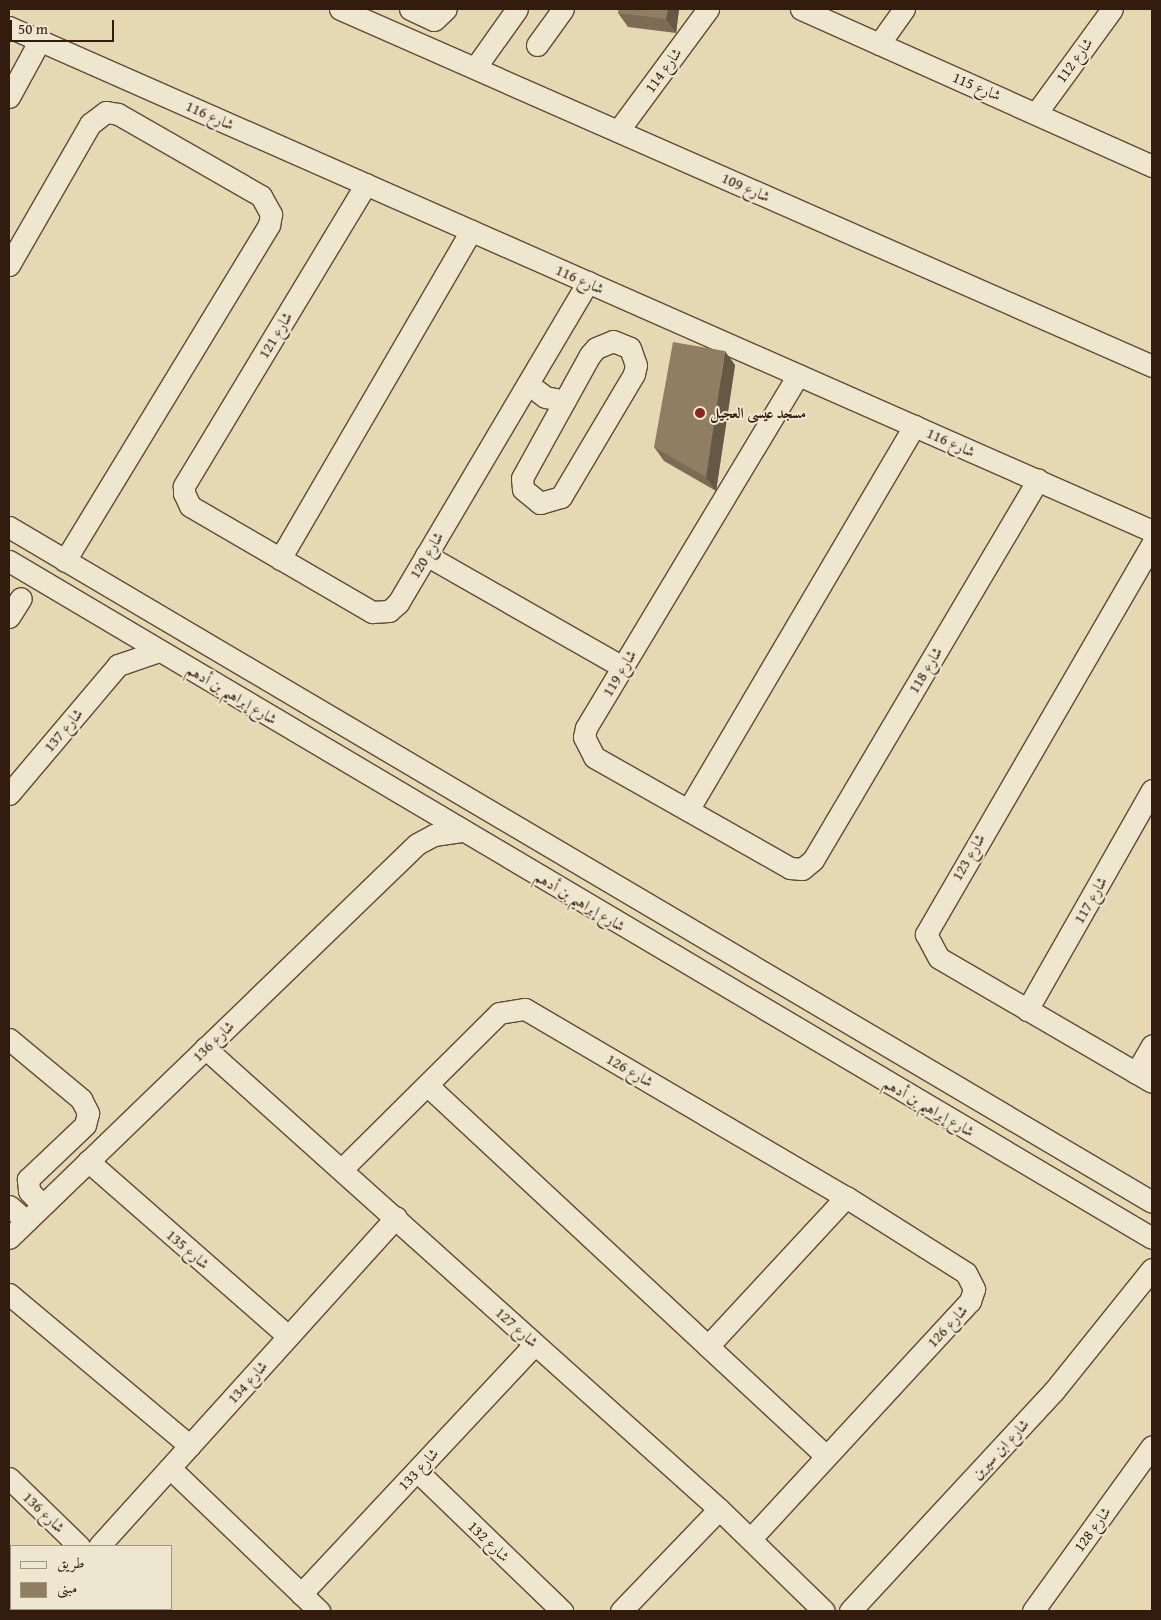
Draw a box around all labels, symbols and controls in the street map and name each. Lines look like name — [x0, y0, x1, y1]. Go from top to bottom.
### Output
scale bar — [12, 10, 116, 42]
text: 50 m — [18, 18, 48, 39]
street label: شارع 112 — [1052, 34, 1096, 86]
street label: شارع 114 — [641, 44, 685, 96]
street label: شارع 115 — [950, 68, 1004, 104]
street label: شارع 116 — [183, 96, 237, 134]
street label: شارع 109 — [719, 168, 773, 206]
street label: شارع 116 — [553, 260, 607, 298]
street label: شارع 121 — [254, 309, 296, 361]
place label: مسجد عيسى العجيل — [710, 404, 806, 422]
marker: مسجد عيسى العجيل — [694, 407, 706, 419]
street label: شارع 116 — [924, 423, 978, 461]
street label: شارع 120 — [405, 529, 447, 581]
street label: شارع 118 — [904, 644, 946, 696]
street label: شارع 119 — [598, 647, 640, 699]
street label: شارع إبراهيم بن أدهم — [184, 660, 280, 728]
street label: شارع 137 — [40, 705, 86, 755]
street label: شارع 123 — [947, 830, 989, 884]
street label: شارع إبراهيم بن أدهم — [532, 867, 628, 935]
street label: شارع 117 — [1069, 873, 1111, 927]
street label: شارع 136 — [188, 1017, 238, 1065]
street label: شارع 126 — [603, 1049, 657, 1091]
street label: شارع إبراهيم بن أدهم — [880, 1074, 978, 1140]
street label: شارع 135 — [163, 1225, 213, 1273]
street label: شارع 126 — [923, 1301, 971, 1351]
street label: شارع 127 — [492, 1303, 542, 1351]
street label: شارع 134 — [223, 1357, 271, 1407]
street label: شارع ابن سيرين — [968, 1415, 1032, 1483]
street label: شارع 133 — [394, 1444, 442, 1494]
street label: شارع 136 — [19, 1488, 69, 1536]
street label: شارع 128 — [1070, 1503, 1114, 1555]
street label: شارع 132 — [464, 1517, 514, 1565]
legend — [10, 1545, 172, 1610]
text: طريق — [57, 1552, 84, 1573]
text: مبنى — [57, 1577, 77, 1598]

